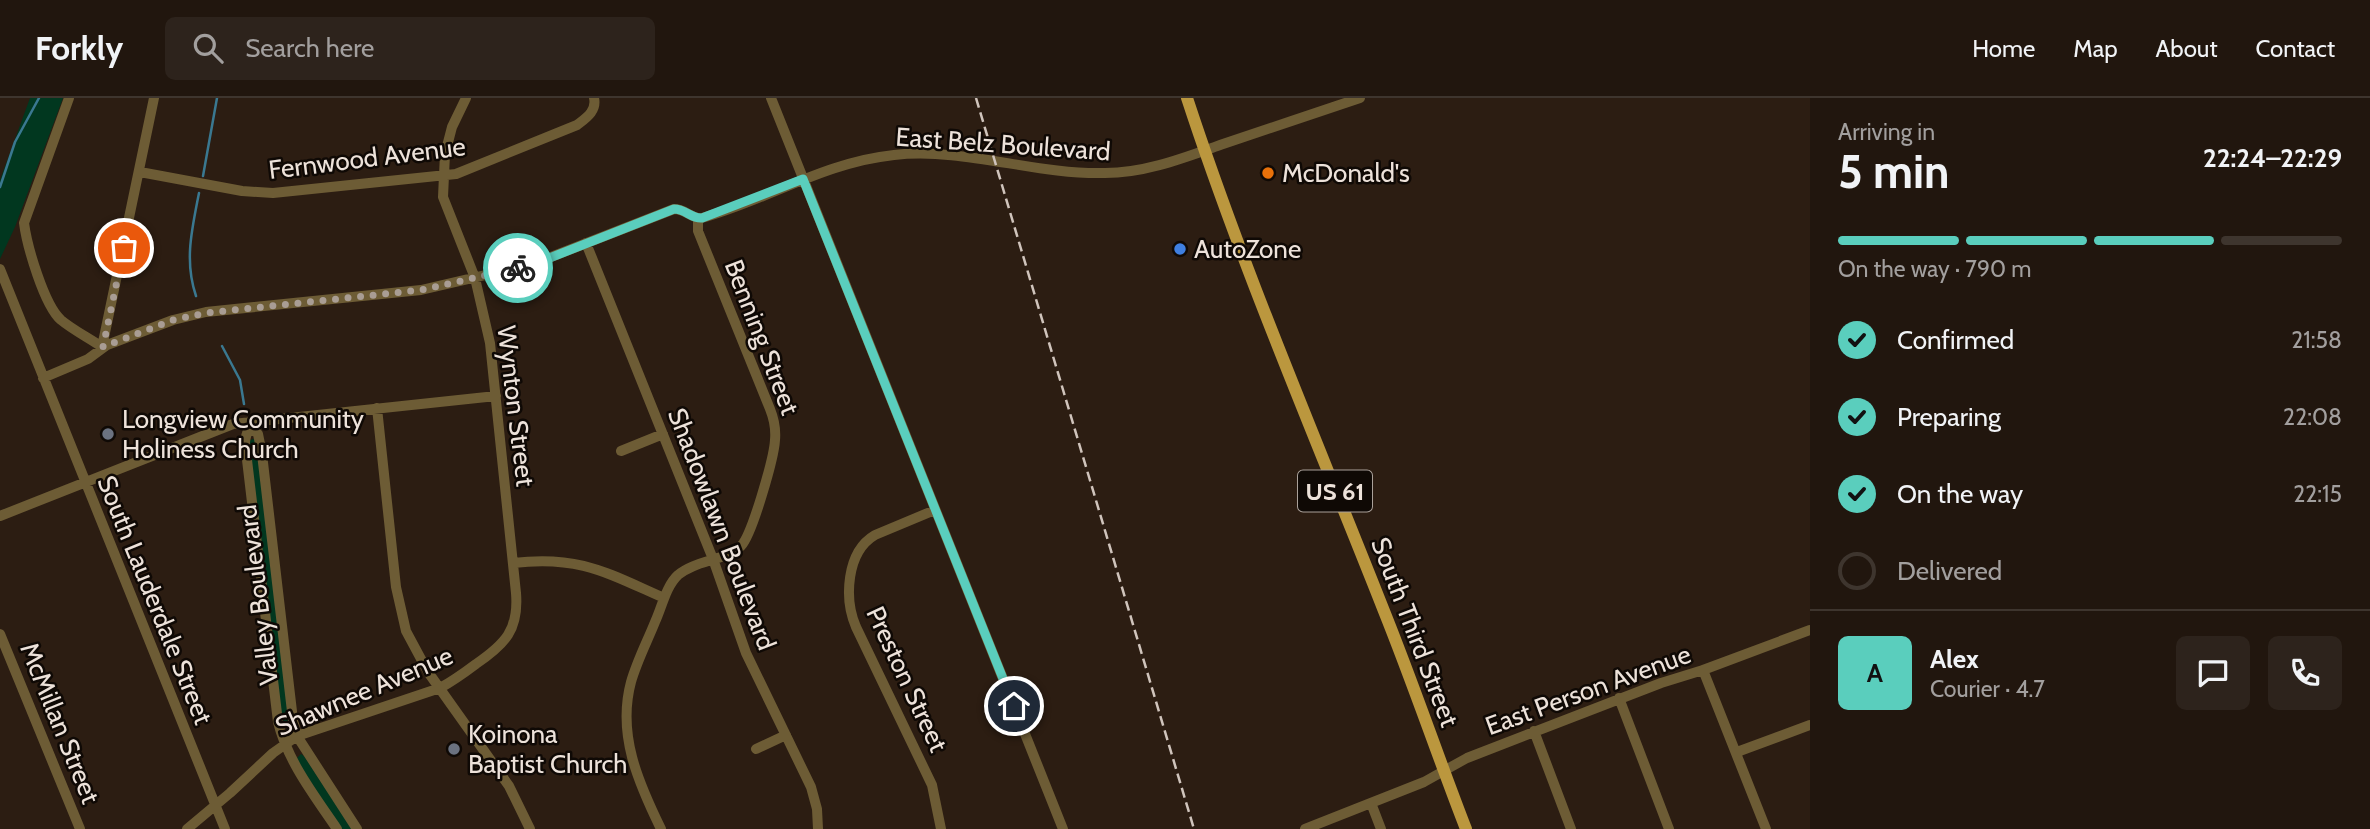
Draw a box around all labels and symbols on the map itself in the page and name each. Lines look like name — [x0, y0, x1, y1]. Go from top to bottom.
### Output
street label: East Belz Boulevard — [894, 121, 1112, 167]
street label: Fernwood Avenue — [267, 130, 467, 186]
place label: McDonald's — [1282, 157, 1410, 189]
marker: McDonald's — [1260, 165, 1276, 181]
pin — [94, 218, 154, 278]
courier — [483, 233, 553, 303]
place label: AutoZone — [1194, 233, 1301, 265]
marker: AutoZone — [1172, 241, 1188, 257]
street label: Benning Street — [718, 255, 806, 419]
street label: Wynton Street — [490, 324, 542, 489]
place label: Longview Community Holiness Church — [122, 403, 364, 465]
street label: Shadowlawn Boulevard — [661, 403, 783, 655]
marker: Longview Community Holiness Church — [100, 426, 116, 442]
road number: US 61 — [1298, 470, 1372, 512]
street label: South Lauderdale Street — [90, 471, 220, 729]
street label: Valley Boulevard — [231, 503, 285, 687]
street label: South Third Street — [1364, 533, 1466, 731]
street label: Preston Street — [859, 601, 955, 757]
street label: McMillan Street — [13, 638, 107, 808]
street label: East Person Avenue — [1481, 638, 1695, 742]
street label: Shawnee Avenue — [270, 639, 458, 743]
pin — [984, 676, 1044, 736]
place label: Koinona Baptist Church — [468, 718, 627, 780]
marker: Koinona Baptist Church — [446, 741, 462, 757]

